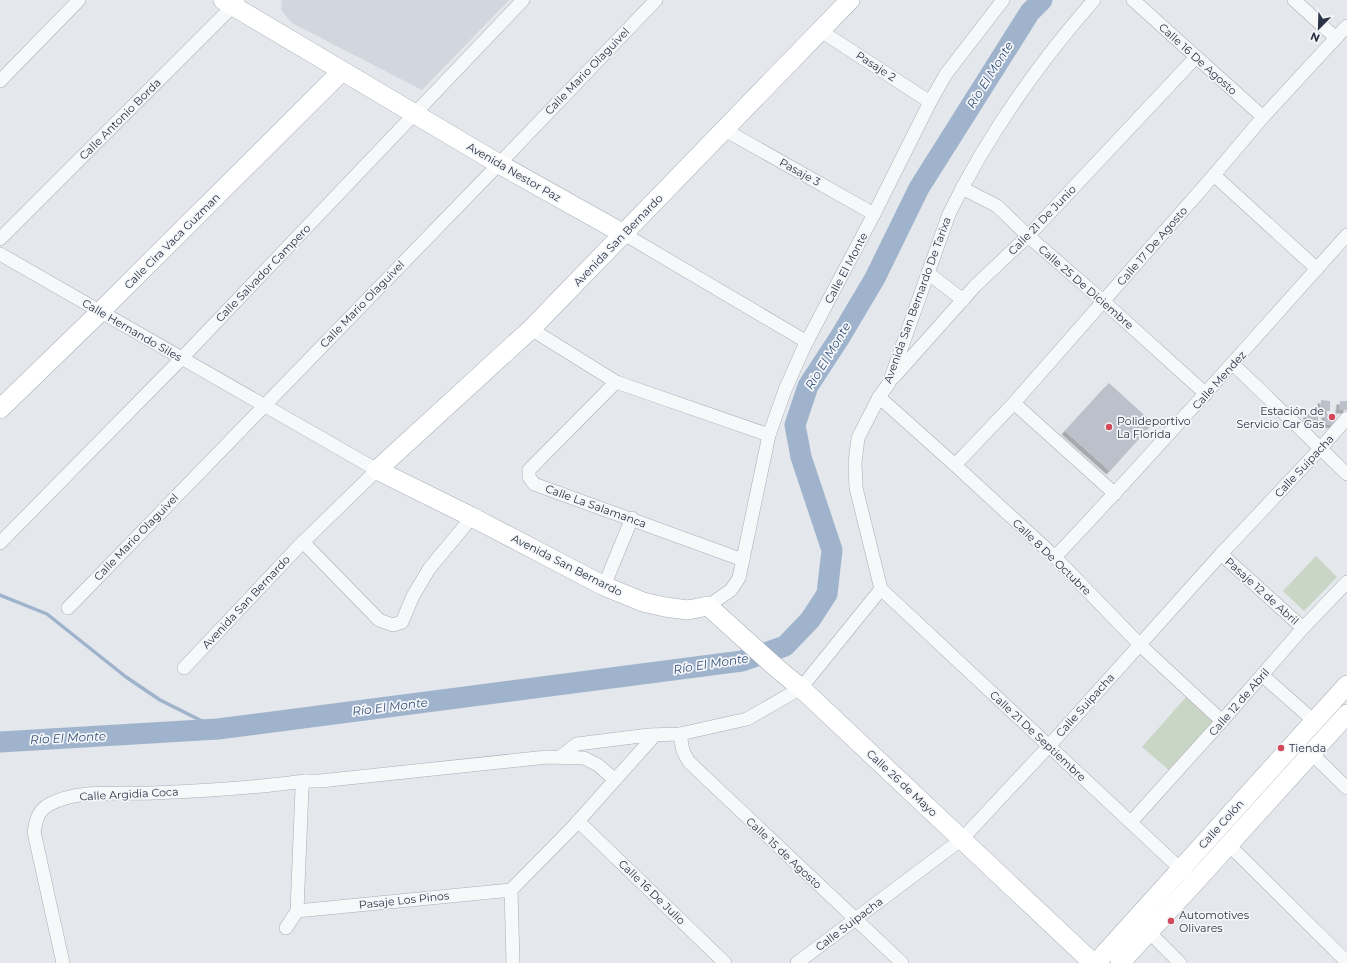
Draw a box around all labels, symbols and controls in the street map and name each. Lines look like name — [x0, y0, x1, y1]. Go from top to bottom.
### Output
north arrow — [1299, 8, 1339, 48]
street label: Calle 16 De Agosto — [1156, 20, 1240, 98]
street label: Calle Mario Olaguivel — [542, 25, 632, 117]
text: N — [1308, 29, 1322, 45]
water label: Río El Monte — [963, 39, 1016, 111]
street label: Pasaje 2 — [853, 48, 899, 84]
street label: Calle Antonio Borda — [76, 75, 164, 163]
street label: Avenida Nestor Paz — [464, 139, 564, 205]
street label: Pasaje 3 — [777, 155, 823, 189]
street label: Calle 21 De Junio — [1005, 182, 1079, 258]
street label: Calle Cira Vaca Guzman — [121, 190, 223, 292]
street label: Avenida San Bernardo — [570, 191, 666, 289]
street label: Calle 17 De Agosto — [1114, 203, 1190, 288]
street label: Avenida San Bernardo De Tarixa — [880, 215, 954, 385]
street label: Calle Salvador Campero — [212, 221, 314, 325]
street label: Calle El Monte — [821, 230, 871, 306]
street label: Calle 25 De Diciembre — [1036, 242, 1137, 332]
street label: Calle Mario Olaguivel — [317, 258, 407, 350]
street label: Calle Hernando Siles — [80, 296, 185, 365]
water label: Río El Monte — [802, 319, 854, 392]
street label: Calle Mendez — [1189, 348, 1249, 412]
place label: Estación de Servicio Car Gas — [1236, 404, 1325, 431]
marker: Estación de Servicio Car Gas — [1327, 412, 1337, 422]
place label: Polideportivo La Florida — [1117, 414, 1191, 441]
marker: Polideportivo La Florida — [1104, 422, 1114, 432]
street label: Calle Suipacha — [1271, 432, 1337, 500]
street label: Calle La Salamanca — [544, 481, 648, 531]
street label: Calle Mario Olaguivel — [91, 491, 181, 583]
street label: Calle 8 De Octubre — [1010, 516, 1094, 598]
street label: Avenida San Bernardo — [509, 531, 625, 599]
street label: Avenida San Bernardo — [199, 552, 293, 652]
street label: Pasaje 12 de Abril — [1222, 554, 1302, 628]
water label: Río El Monte — [672, 650, 750, 677]
street label: Calle 12 de Abril — [1206, 665, 1272, 739]
street label: Calle Suipacha — [1053, 670, 1117, 740]
street label: Calle 21 De Septiembre — [987, 688, 1089, 784]
water label: Río El Monte — [351, 694, 429, 719]
water label: Río El Monte — [30, 728, 106, 747]
place label: Tienda — [1289, 741, 1326, 755]
marker: Tienda — [1276, 743, 1286, 753]
street label: Calle 26 de Mayo — [864, 747, 940, 820]
street label: Calle Argidia Coca — [79, 784, 179, 804]
street label: Calle Colón — [1195, 797, 1247, 851]
street label: Calle 15 de Agosto — [743, 814, 825, 892]
street label: Calle 16 De Julio — [616, 857, 688, 928]
street label: Pasaje Los Pinos — [358, 888, 450, 912]
street label: Calle Suipacha — [813, 894, 885, 954]
place label: Automotives Olivares — [1179, 908, 1250, 935]
marker: Automotives Olivares — [1166, 916, 1176, 926]

